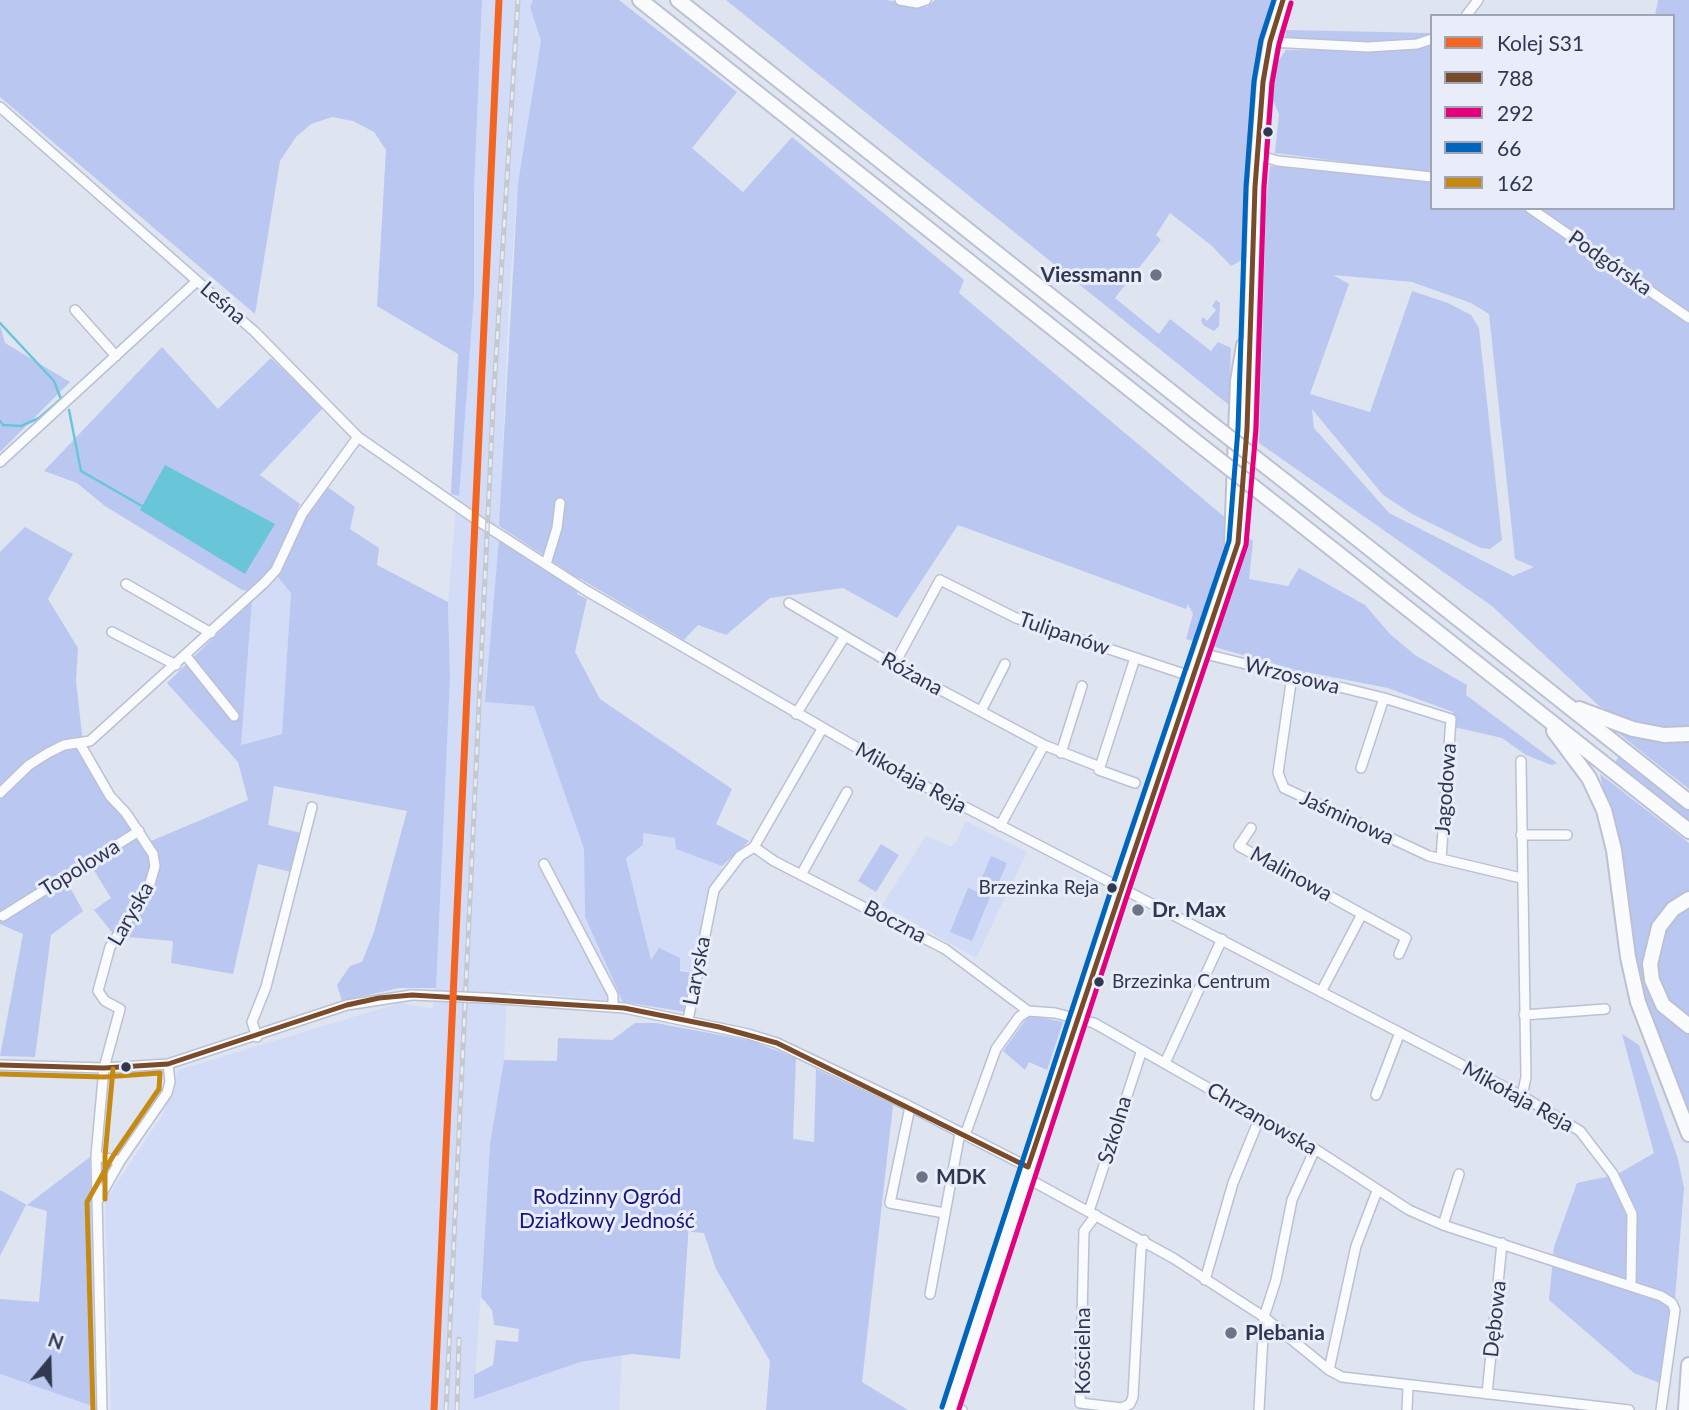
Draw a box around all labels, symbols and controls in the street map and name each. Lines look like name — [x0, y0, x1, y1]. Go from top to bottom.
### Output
legend — [1430, 14, 1675, 210]
text: Kolej S31 — [1497, 30, 1584, 55]
text: 788 — [1497, 65, 1534, 90]
text: 292 — [1497, 100, 1534, 125]
unlabelled marker — [1261, 125, 1275, 139]
text: 66 — [1497, 135, 1521, 160]
text: 162 — [1497, 170, 1534, 195]
street label: Podgórska — [1563, 225, 1657, 301]
place label: Viessmann — [1040, 262, 1142, 288]
marker: Viessmann — [1148, 267, 1164, 283]
street label: Leśna — [195, 276, 251, 330]
street label: Tulipanów — [1015, 607, 1113, 661]
street label: Różana — [877, 647, 947, 701]
street label: Wrzosowa — [1242, 652, 1342, 700]
street label: Mikołaja Reja — [851, 737, 971, 819]
street label: Jagodowa — [1430, 742, 1462, 836]
street label: Jaśminowa — [1296, 785, 1398, 851]
street label: Topolowa — [36, 834, 124, 902]
street label: Malinowa — [1246, 841, 1336, 907]
place label: Brzezinka Reja — [979, 877, 1099, 899]
street label: Laryska — [103, 878, 159, 950]
marker: Brzezinka Reja — [1105, 881, 1119, 895]
street label: Boczna — [860, 895, 930, 949]
place label: Dr. Max — [1152, 897, 1226, 923]
marker: Dr. Max — [1130, 902, 1146, 918]
street label: Laryska — [678, 934, 716, 1008]
place label: Brzezinka Centrum — [1112, 971, 1270, 993]
marker: Brzezinka Centrum — [1092, 975, 1106, 989]
street label: Mikołaja Reja — [1458, 1056, 1578, 1138]
unlabelled marker — [119, 1060, 133, 1074]
street label: Chrzanowska — [1202, 1077, 1322, 1161]
street label: Szkolna — [1093, 1093, 1137, 1167]
place label: MDK — [936, 1164, 986, 1190]
marker: MDK — [914, 1169, 930, 1185]
park label: Rodzinny Ogród Działkowy Jedność — [519, 1184, 695, 1234]
street label: Dębowa — [1478, 1279, 1512, 1359]
street label: Kościelna — [1070, 1307, 1096, 1395]
place label: Plebania — [1245, 1320, 1325, 1346]
marker: Plebania — [1223, 1325, 1239, 1341]
north arrow — [14, 1326, 84, 1396]
text: N — [45, 1327, 67, 1354]

